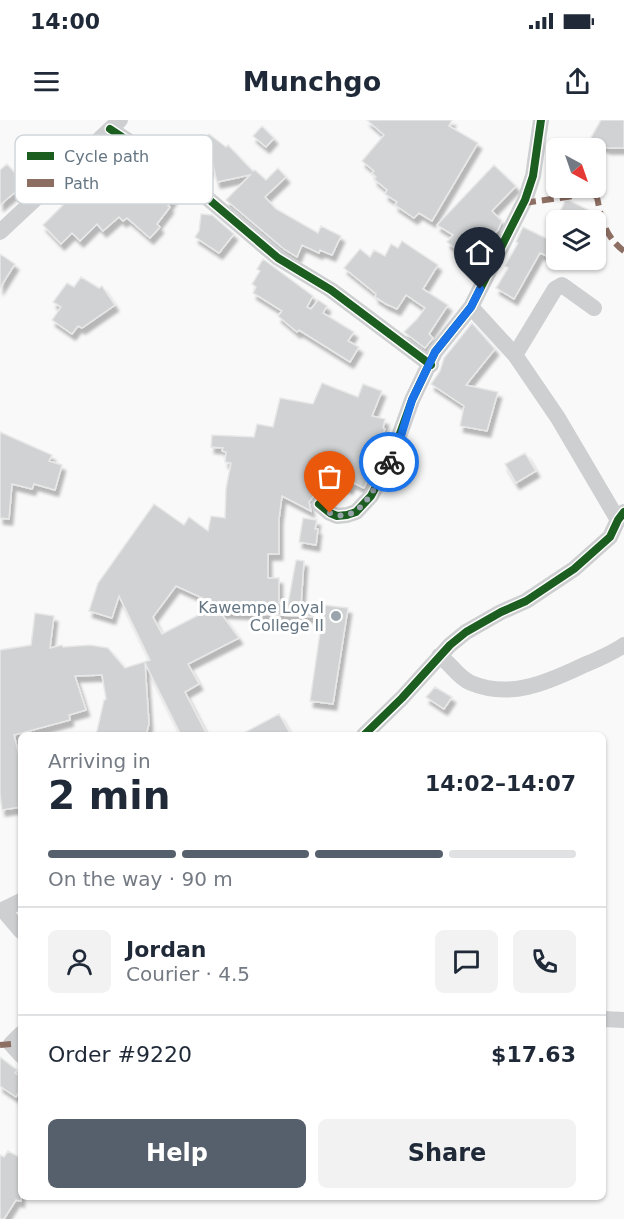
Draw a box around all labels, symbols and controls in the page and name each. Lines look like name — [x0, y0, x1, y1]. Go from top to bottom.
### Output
text: 14:00 — [30, 9, 100, 34]
icon: menu — [30, 65, 63, 98]
icon: share — [561, 65, 594, 98]
text: Munchgo — [243, 66, 381, 97]
legend — [15, 135, 213, 204]
north arrow — [546, 138, 606, 198]
map controls — [546, 138, 606, 270]
text: Cycle path — [64, 147, 149, 166]
text: Path — [64, 174, 99, 193]
button: layers — [546, 210, 606, 270]
pin — [454, 227, 505, 289]
icon: home — [463, 236, 496, 269]
courier — [359, 432, 419, 492]
icon: bike — [373, 446, 406, 479]
pin — [304, 451, 355, 513]
icon: bag — [313, 460, 346, 493]
place label: Kawempe Loyal College II — [198, 598, 324, 635]
marker: Kawempe Loyal College II — [329, 609, 343, 623]
text: Arriving in — [48, 749, 151, 773]
text: 14:02–14:07 — [425, 771, 576, 796]
text: 2 min — [48, 773, 170, 818]
text: On the way · 90 m — [48, 867, 233, 891]
button: person — [48, 930, 111, 993]
button: chat — [435, 930, 498, 993]
button: phone — [513, 930, 576, 993]
text: Jordan — [126, 937, 206, 962]
text: Courier · 4.5 — [126, 962, 250, 986]
text: Order #9220 — [48, 1042, 192, 1067]
text: $17.63 — [491, 1042, 576, 1067]
button: Help — [48, 1119, 306, 1188]
button: Share — [318, 1119, 576, 1188]

